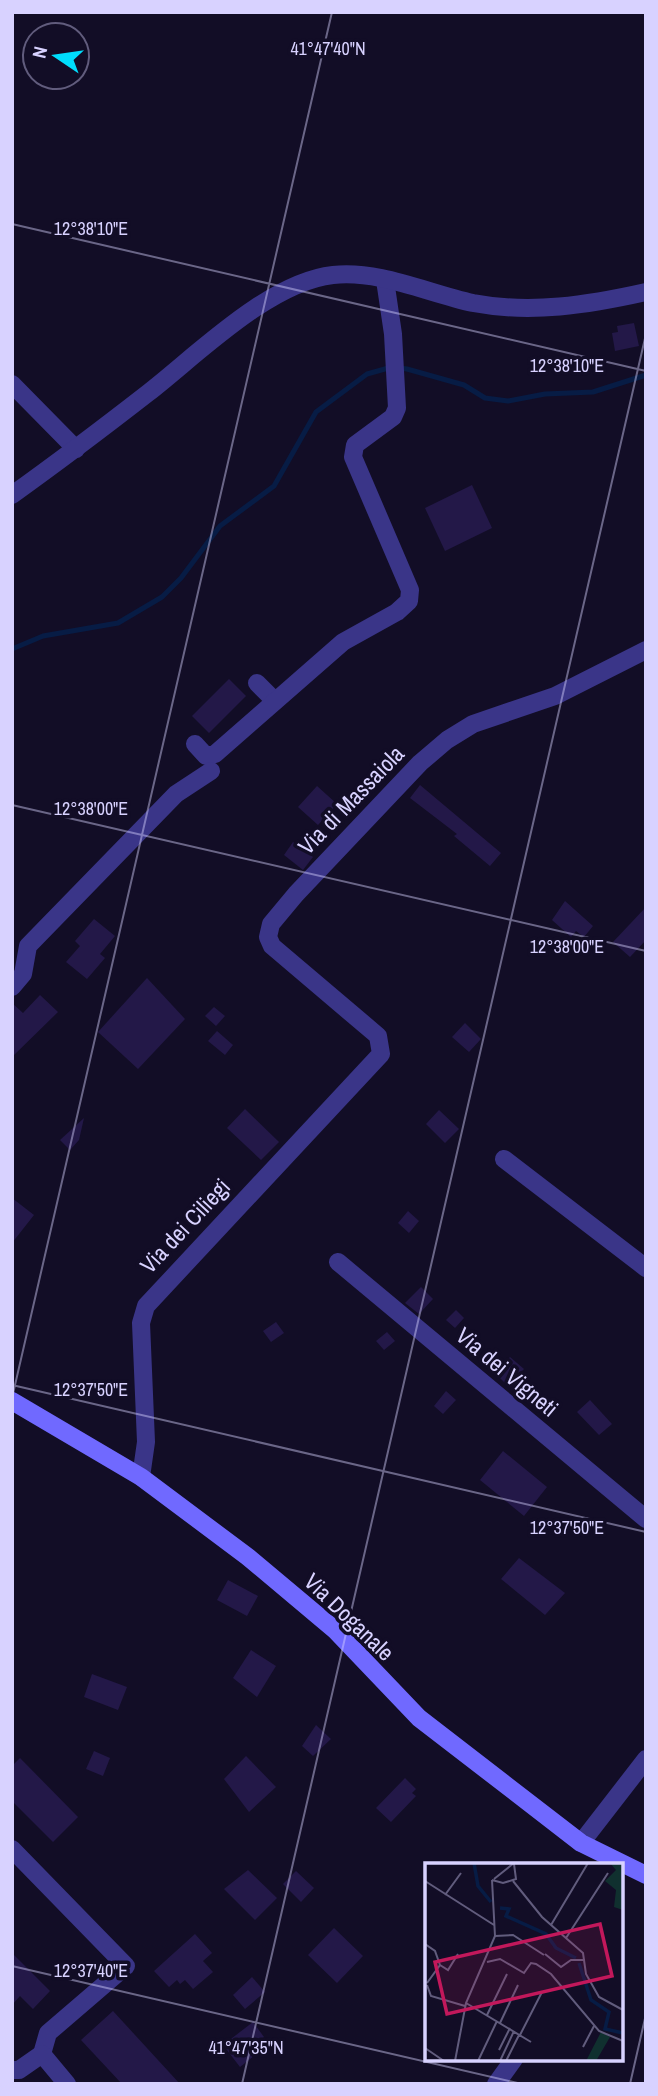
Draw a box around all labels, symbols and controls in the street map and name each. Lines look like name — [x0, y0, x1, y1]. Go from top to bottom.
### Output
north arrow — [21, 21, 91, 91]
text: 41°47'40"N — [290, 36, 366, 61]
text: N — [26, 44, 53, 61]
text: 12°38'10"E — [54, 216, 128, 241]
text: 12°38'10"E — [530, 353, 604, 378]
street label: Via di Massaiola — [291, 738, 411, 861]
text: 12°38'00"E — [54, 796, 128, 821]
text: 12°38'00"E — [530, 934, 604, 959]
street label: Via dei Ciliegi — [133, 1171, 237, 1280]
street label: Via dei Vigneti — [450, 1320, 565, 1423]
text: 12°37'50"E — [54, 1377, 128, 1402]
text: 12°37'50"E — [530, 1515, 604, 1540]
street label: Via Doganale — [298, 1566, 401, 1667]
inset map — [425, 1863, 623, 2061]
text: 12°37'40"E — [54, 1958, 128, 1983]
text: 41°47'35"N — [208, 2035, 284, 2060]

